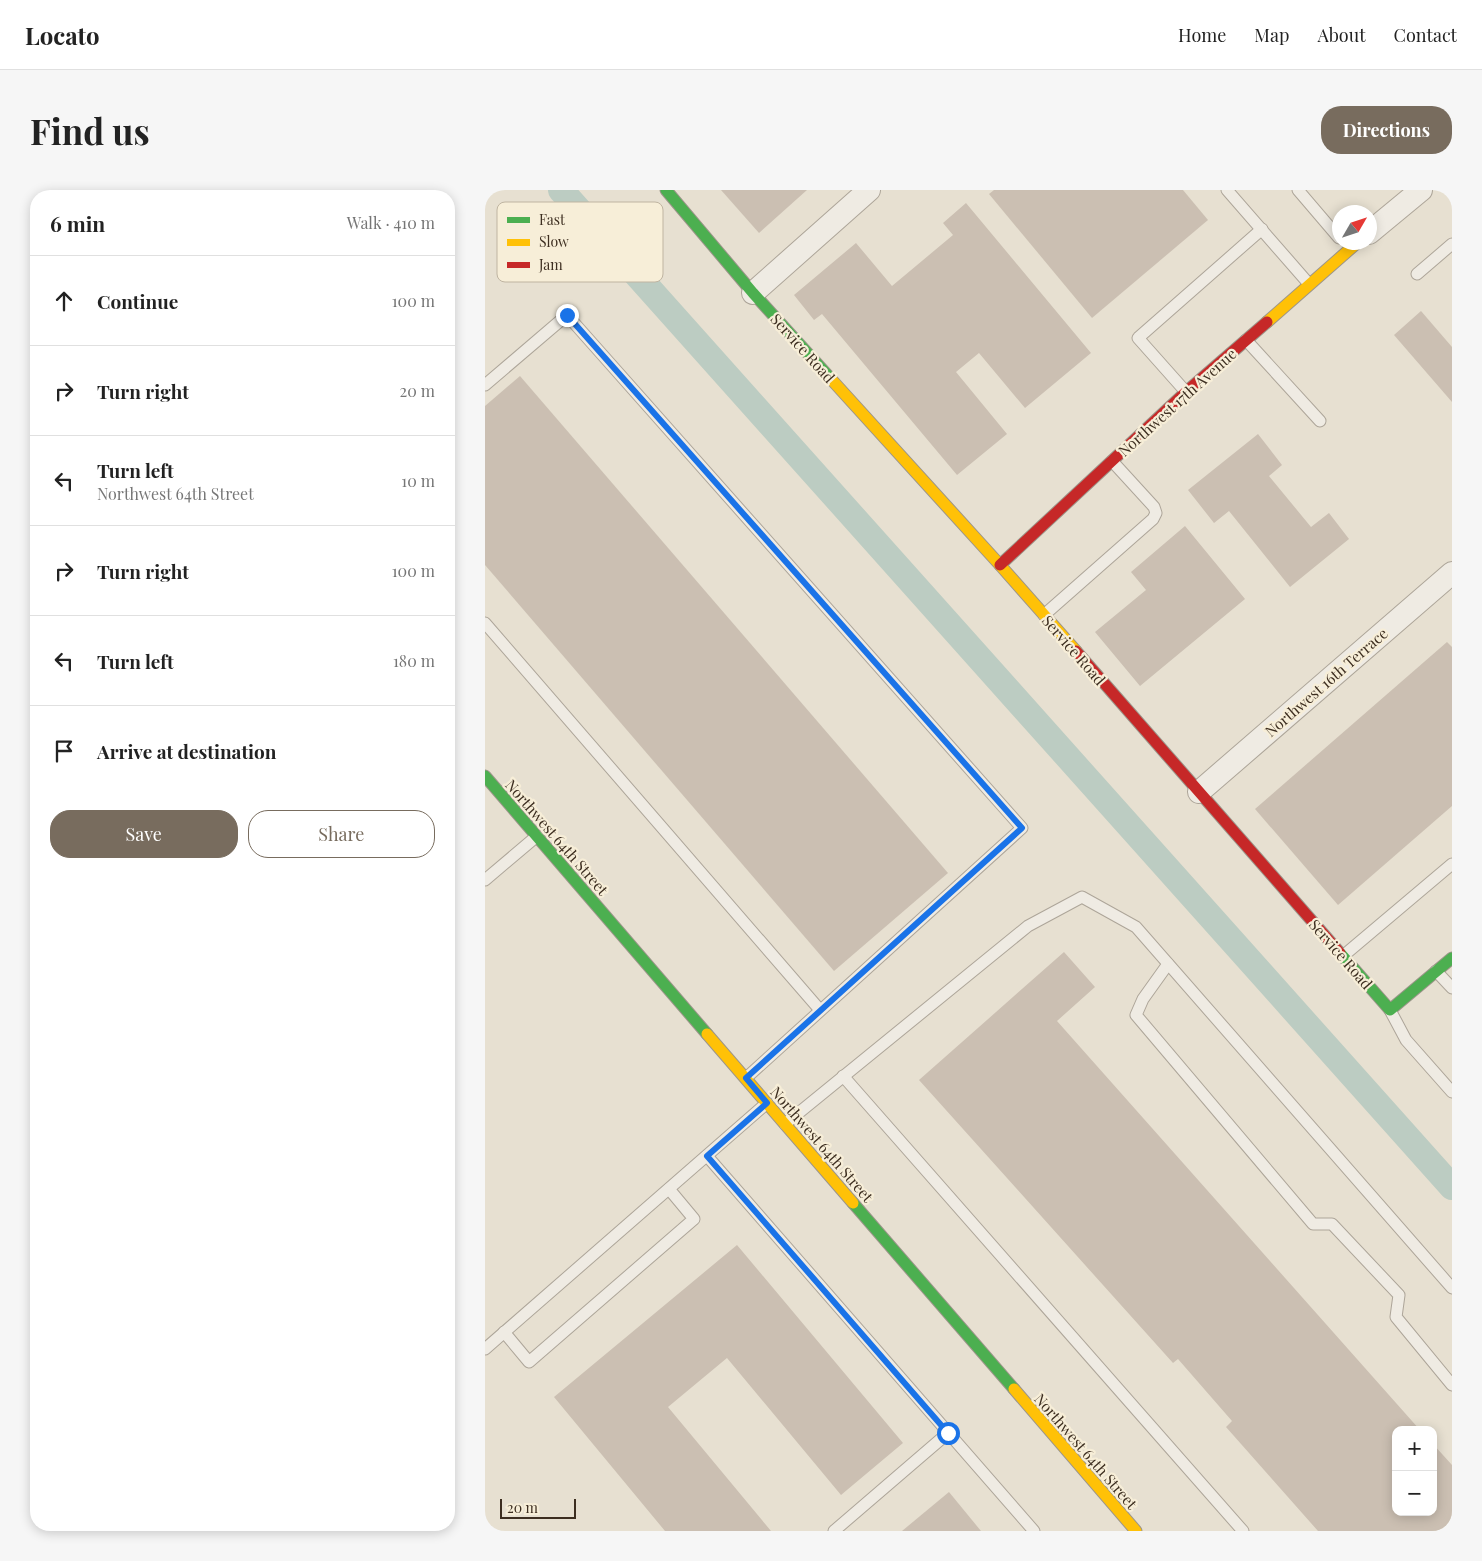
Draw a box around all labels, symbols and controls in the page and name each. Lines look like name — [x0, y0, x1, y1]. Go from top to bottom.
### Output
text: Locato — [25, 19, 99, 51]
text: Home — [1178, 23, 1226, 47]
text: Map — [1254, 23, 1289, 47]
text: About — [1317, 23, 1366, 47]
text: Contact — [1394, 23, 1457, 47]
button: Directions — [1321, 106, 1452, 154]
text: Find us — [30, 107, 150, 154]
legend — [497, 202, 663, 282]
north arrow — [1332, 205, 1377, 250]
text: 6 min — [50, 209, 105, 237]
text: Fast — [539, 210, 566, 229]
text: Walk · 410 m — [347, 212, 435, 233]
text: Slow — [539, 232, 569, 251]
text: Jam — [538, 255, 563, 274]
icon: ahead — [50, 287, 78, 315]
text: Continue — [97, 288, 178, 314]
text: 100 m — [392, 290, 435, 311]
route end — [556, 304, 579, 327]
street label: Service Road — [767, 309, 840, 387]
street label: Northwest 17th Avenue — [1114, 344, 1240, 460]
icon: right — [50, 377, 78, 405]
text: Turn right — [97, 378, 189, 404]
text: 20 m — [400, 380, 435, 401]
text: Turn left — [97, 457, 174, 483]
icon: left — [50, 467, 78, 495]
text: 10 m — [401, 470, 435, 491]
text: Northwest 64th Street — [97, 483, 254, 504]
icon: right — [50, 557, 78, 585]
text: Turn right — [97, 558, 189, 584]
text: 100 m — [392, 560, 435, 581]
street label: Service Road — [1038, 611, 1110, 690]
street label: Northwest 16th Terrace — [1260, 623, 1392, 741]
icon: left — [50, 647, 78, 675]
text: Turn left — [97, 648, 174, 674]
text: 180 m — [393, 650, 435, 671]
icon: arrive — [50, 737, 78, 765]
text: Arrive at destination — [97, 738, 277, 764]
street label: Northwest 64th Street — [501, 775, 613, 900]
button: Save — [50, 810, 238, 858]
button: Share — [248, 810, 435, 858]
street label: Service Road — [1305, 915, 1377, 994]
street label: Northwest 64th Street — [766, 1082, 878, 1207]
street label: Northwest 64th Street — [1030, 1389, 1142, 1514]
route start — [937, 1422, 960, 1445]
map controls — [1392, 1426, 1437, 1516]
button: + — [1392, 1426, 1437, 1471]
button: − — [1392, 1471, 1437, 1516]
scale bar — [500, 1496, 576, 1519]
text: 20 m — [507, 1498, 538, 1517]

